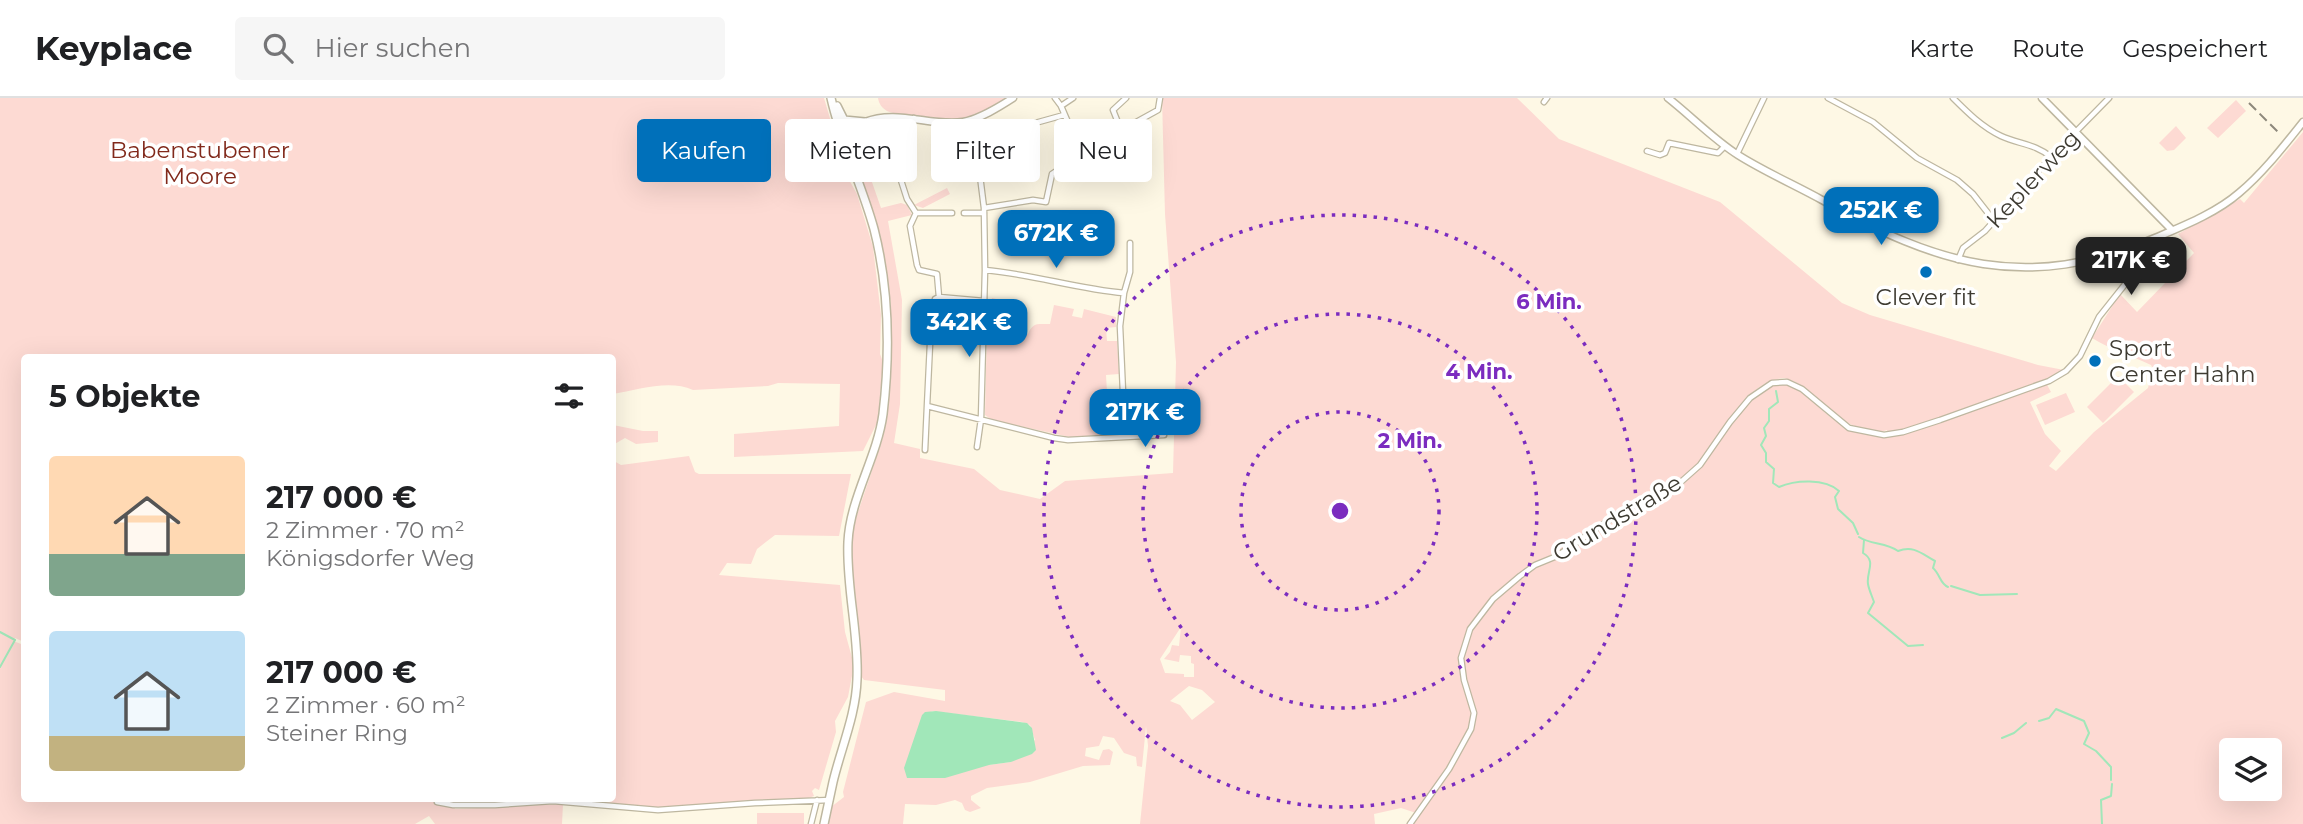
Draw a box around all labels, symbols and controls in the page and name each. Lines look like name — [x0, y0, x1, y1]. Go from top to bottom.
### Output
search box — [235, 17, 725, 80]
text: Keyplace — [35, 28, 193, 68]
icon: search — [259, 29, 297, 67]
text: Hier suchen — [315, 32, 471, 64]
text: Karte — [1909, 34, 1974, 63]
text: Route — [2012, 34, 2084, 63]
text: Gespeichert — [2122, 34, 2268, 63]
chip: Kaufen — [637, 119, 771, 182]
chip: Mieten — [785, 119, 917, 182]
chip: Filter — [931, 119, 1040, 182]
chip: Neu — [1054, 119, 1152, 182]
street label: Keplerweg — [1980, 124, 2086, 234]
park label: Babenstubener Moore — [110, 136, 290, 190]
pin: 252K € — [1824, 188, 1938, 247]
text: 252K € — [1840, 196, 1922, 224]
pin: 672K € — [999, 211, 1113, 270]
text: 672K € — [1014, 219, 1098, 247]
pin: 217K € — [2074, 238, 2188, 297]
text: 217K € — [2091, 246, 2171, 274]
marker: Clever fit — [1918, 264, 1934, 280]
place label: Clever fit — [1876, 283, 1976, 311]
text: 6 Min. — [1516, 289, 1582, 314]
pin: 342K € — [912, 300, 1026, 359]
text: 342K € — [926, 308, 1012, 336]
place label: Sport Center Hahn — [2109, 334, 2256, 388]
marker: Sport Center Hahn — [2087, 353, 2103, 369]
text: 4 Min. — [1446, 359, 1512, 384]
icon: filters — [550, 377, 588, 415]
text: 5 Objekte — [49, 378, 200, 415]
pin: 217K € — [1088, 390, 1202, 449]
text: 217K € — [1105, 398, 1185, 426]
text: 2 Min. — [1378, 428, 1442, 453]
street label: Grundstraße — [1548, 469, 1686, 567]
text: 217 000 € — [266, 479, 416, 516]
icon: home — [105, 484, 189, 568]
centre of rings — [1328, 499, 1352, 523]
text: 2 Zimmer · 70 m² — [266, 516, 465, 544]
text: Königsdorfer Weg — [266, 544, 475, 572]
text: 217 000 € — [266, 654, 416, 691]
icon: home — [105, 659, 189, 743]
text: 2 Zimmer · 60 m² — [266, 691, 466, 719]
text: Steiner Ring — [266, 719, 408, 747]
map controls — [2219, 738, 2282, 801]
button: layers — [2219, 738, 2282, 801]

